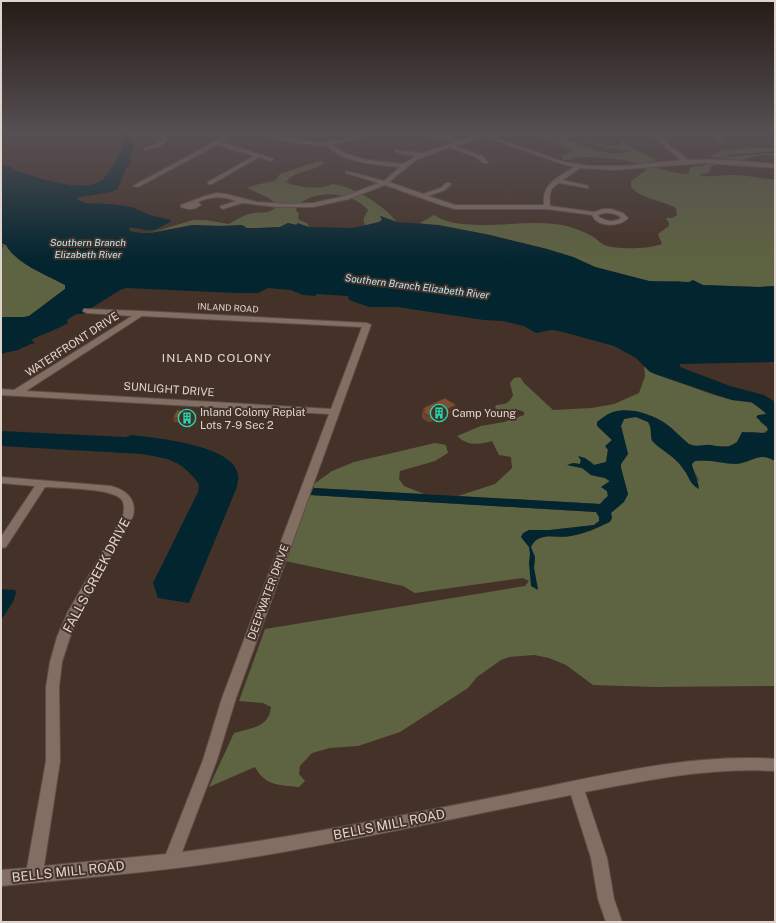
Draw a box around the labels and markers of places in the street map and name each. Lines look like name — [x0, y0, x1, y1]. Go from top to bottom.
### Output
building icon: Camp Young — [429, 403, 449, 423]
place label: Inland Colony Replat Lots 7-9 Sec 2 — [200, 406, 306, 431]
place label: Camp Young — [452, 407, 516, 419]
building icon: Inland Colony Replat Lots 7-9 Sec 2 — [177, 408, 197, 428]

